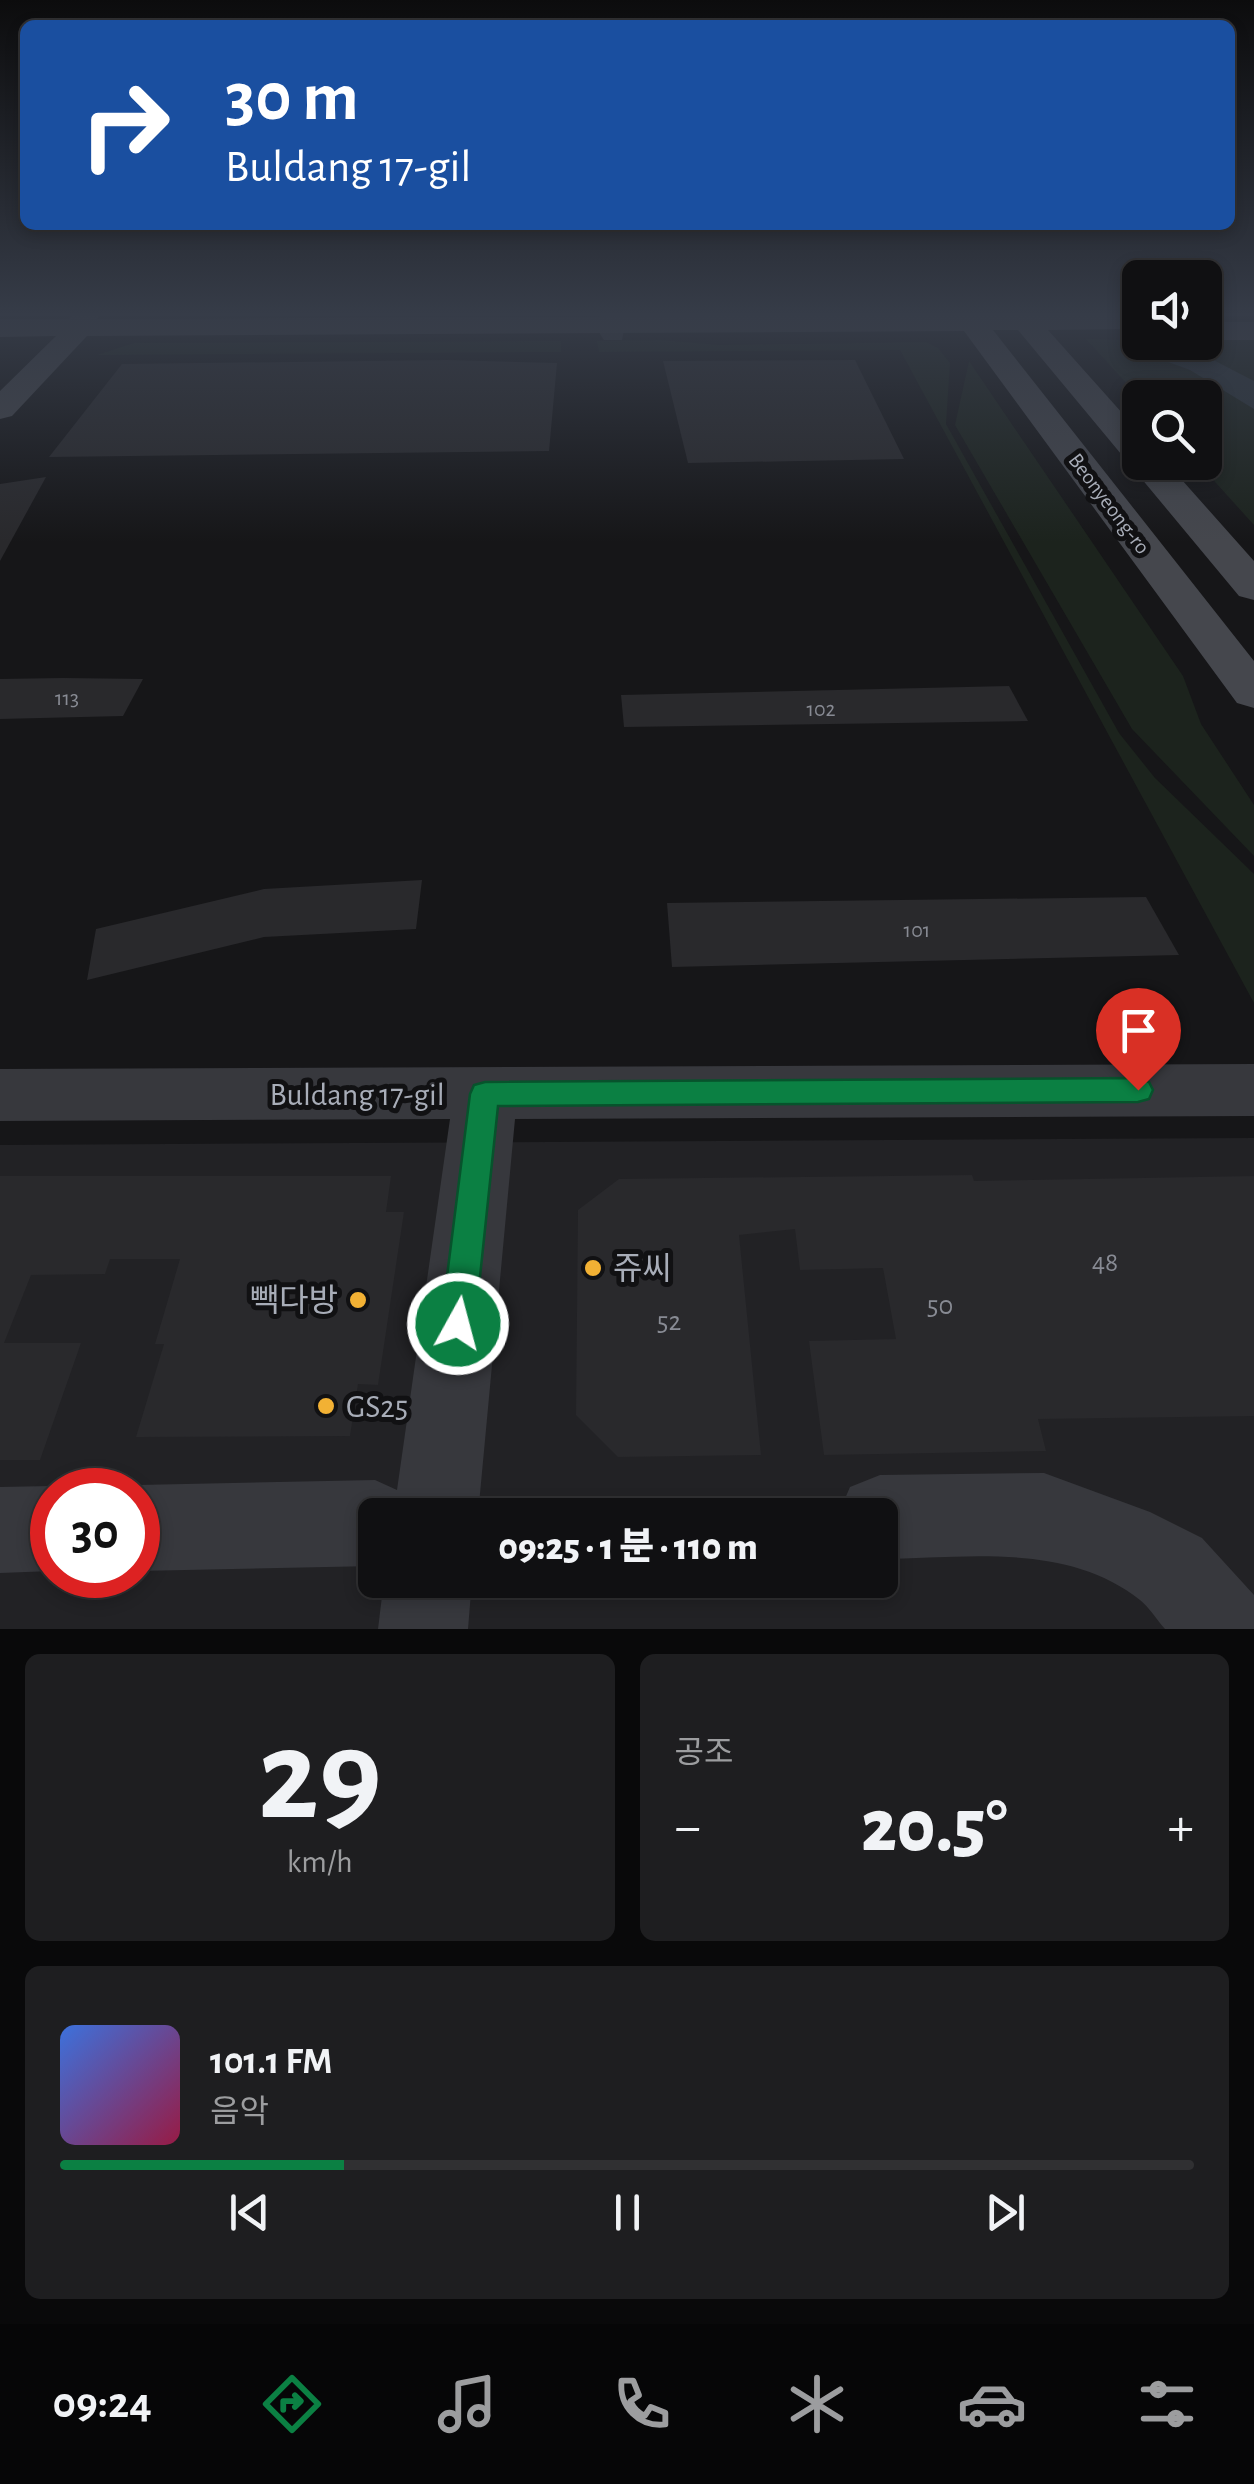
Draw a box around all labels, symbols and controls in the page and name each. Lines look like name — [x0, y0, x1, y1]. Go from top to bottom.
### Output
icon: right — [60, 60, 190, 190]
text: 30 m — [225, 63, 359, 133]
text: Buldang 17-gil — [225, 145, 471, 190]
map controls — [1122, 260, 1222, 480]
button: sound — [1122, 260, 1222, 360]
button: search — [1122, 380, 1222, 480]
street label: Beonyeong-ro — [1064, 449, 1154, 558]
house number: 113 — [55, 687, 79, 709]
house number: 102 — [806, 698, 836, 720]
house number: 101 — [904, 919, 930, 941]
pin — [1096, 988, 1181, 1091]
icon: arrive — [1111, 1003, 1166, 1058]
street label: Buldang 17-gil — [269, 1079, 445, 1111]
house number: 48 — [1092, 1249, 1118, 1277]
place label: 쥬씨 — [613, 1253, 672, 1285]
marker: 쥬씨 — [582, 1257, 604, 1279]
position arrow — [406, 1272, 510, 1376]
place label: 빽다방 — [250, 1284, 338, 1317]
marker: 빽다방 — [347, 1289, 369, 1311]
house number: 50 — [927, 1292, 953, 1320]
house number: 52 — [657, 1308, 681, 1336]
place label: GS25 — [346, 1391, 408, 1423]
marker: GS25 — [315, 1395, 337, 1417]
speed limit sign: 30 — [30, 1468, 160, 1598]
text: 09:25 · 1 분 · 110 m — [498, 1529, 758, 1567]
text: 29 — [258, 1713, 382, 1843]
text: 공조 — [675, 1737, 733, 1769]
text: 20.5° — [861, 1790, 1008, 1865]
text: − — [675, 1800, 701, 1855]
text: + — [1168, 1800, 1194, 1855]
text: km/h — [287, 1846, 353, 1878]
text: 101.1 FM — [210, 2043, 333, 2081]
text: 음악 — [210, 2096, 269, 2128]
icon: previous — [222, 2185, 277, 2240]
icon: pause — [600, 2185, 655, 2240]
icon: next — [978, 2185, 1033, 2240]
icon: directions — [257, 2369, 327, 2439]
icon: music — [432, 2369, 502, 2439]
icon: phone — [607, 2369, 677, 2439]
icon: climate — [782, 2369, 852, 2439]
icon: car — [957, 2369, 1027, 2439]
icon: filters — [1132, 2369, 1202, 2439]
text: 09:24 — [52, 2381, 152, 2426]

